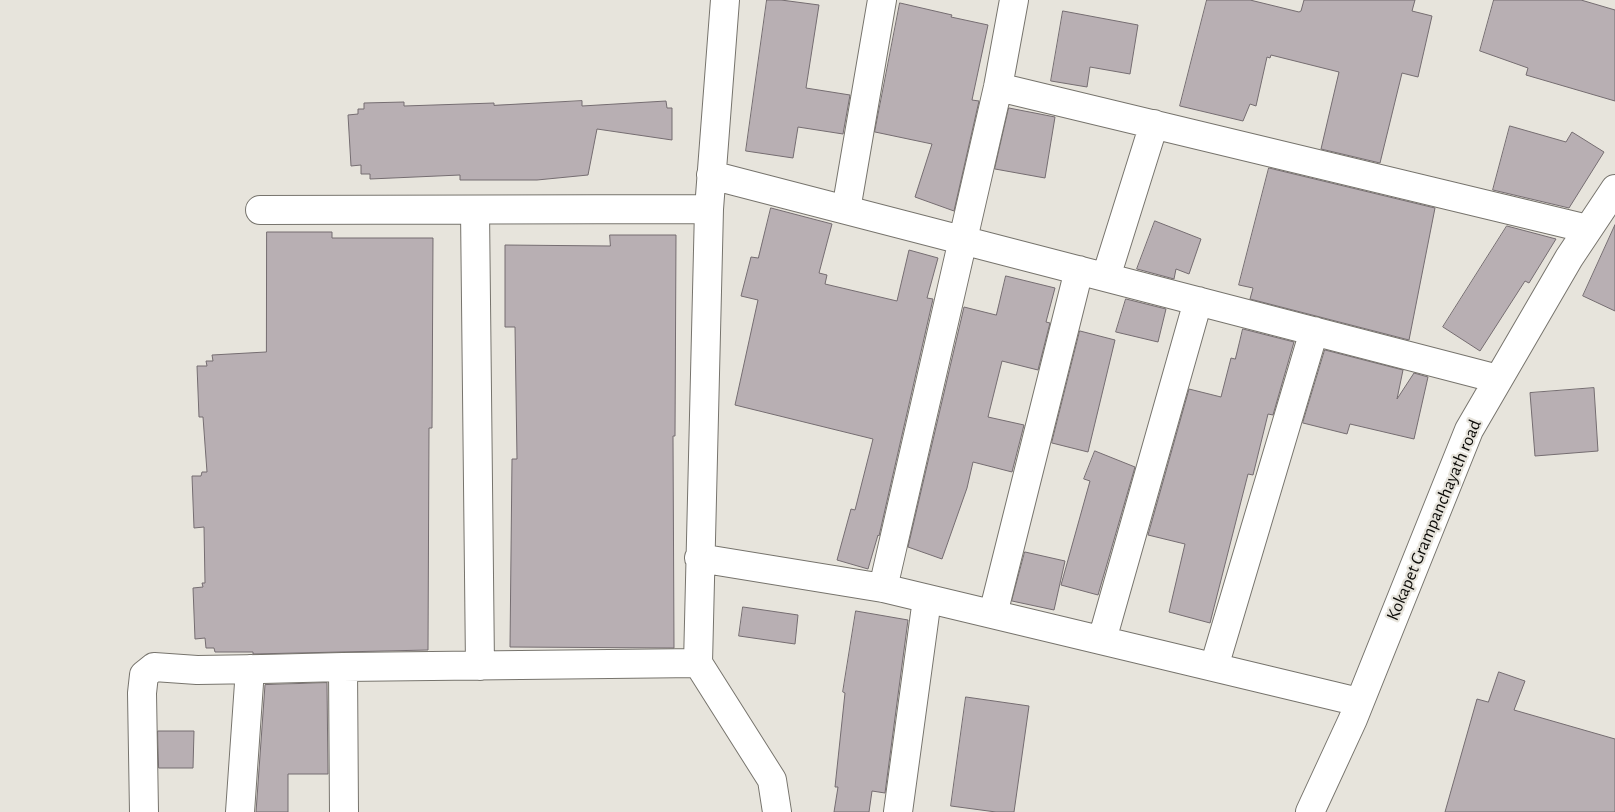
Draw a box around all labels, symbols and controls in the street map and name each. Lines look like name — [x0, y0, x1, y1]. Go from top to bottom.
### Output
street label: Kokapet Grampanchayath road — [1382, 416, 1486, 624]

